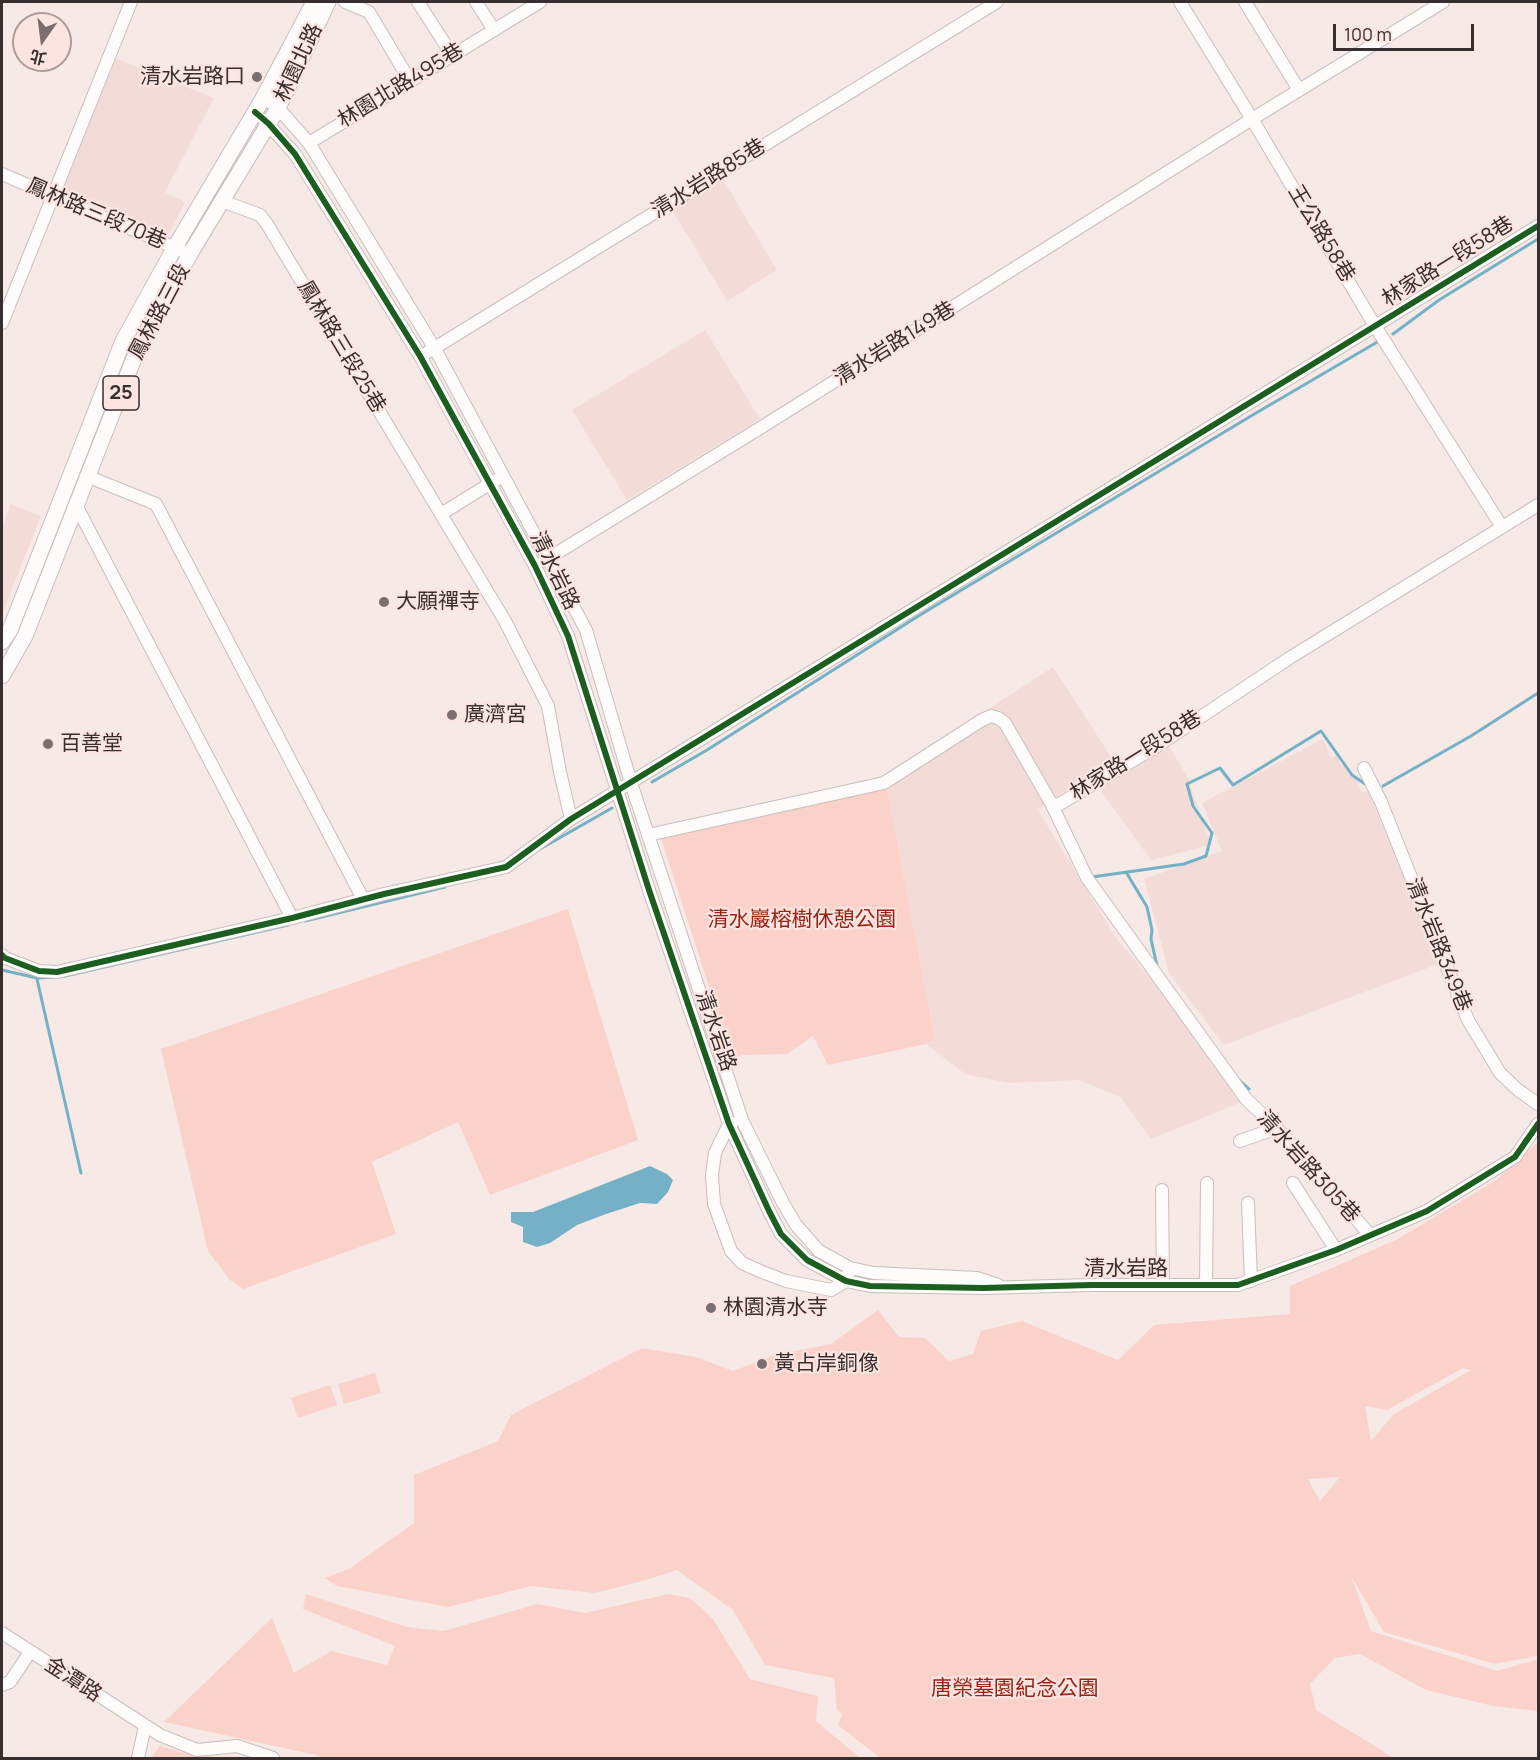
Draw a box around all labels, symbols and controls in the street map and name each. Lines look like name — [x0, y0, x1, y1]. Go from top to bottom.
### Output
north arrow — [12, 12, 72, 72]
scale bar — [1336, 12, 1477, 50]
street label: 林園北路 — [270, 20, 328, 106]
text: 100 m — [1344, 22, 1392, 46]
street label: 林園北路495巷 — [334, 39, 468, 133]
text: 北 — [28, 45, 49, 70]
place label: 清水岩路口 — [140, 64, 245, 90]
marker: 清水岩路口 — [250, 70, 264, 84]
street label: 清水岩路85巷 — [647, 134, 771, 224]
street label: 鳳林路三段70巷 — [22, 173, 170, 255]
street label: 王公路58巷 — [1282, 181, 1360, 287]
street label: 林家路一段58巷 — [1378, 211, 1518, 313]
street label: 鳳林路三段 — [124, 260, 196, 364]
street label: 鳳林路三段25巷 — [292, 276, 390, 418]
street label: 清水岩路149巷 — [830, 297, 960, 391]
road number: 25 — [103, 376, 139, 410]
street label: 清水岩路 — [524, 528, 584, 614]
place label: 大願禪寺 — [396, 589, 480, 615]
marker: 大願禪寺 — [377, 595, 391, 609]
place label: 廣濟宮 — [464, 702, 527, 728]
street label: 林家路一段58巷 — [1066, 705, 1206, 807]
marker: 廣濟宮 — [445, 708, 459, 722]
place label: 百善堂 — [60, 731, 123, 757]
marker: 百善堂 — [41, 737, 55, 751]
street label: 清水岩路349巷 — [1400, 875, 1476, 1015]
park label: 清水巖榕樹休憩公園 — [708, 907, 896, 933]
street label: 清水岩路 — [689, 987, 741, 1075]
street label: 清水岩路305巷 — [1251, 1106, 1365, 1228]
street label: 清水岩路 — [1084, 1256, 1168, 1282]
place label: 林園清水寺 — [723, 1295, 828, 1321]
marker: 林園清水寺 — [704, 1301, 718, 1315]
place label: 黃占岸銅像 — [774, 1351, 879, 1377]
marker: 黃占岸銅像 — [755, 1357, 769, 1371]
street label: 金潭路 — [40, 1652, 106, 1708]
park label: 唐榮墓園紀念公園 — [931, 1676, 1099, 1702]

